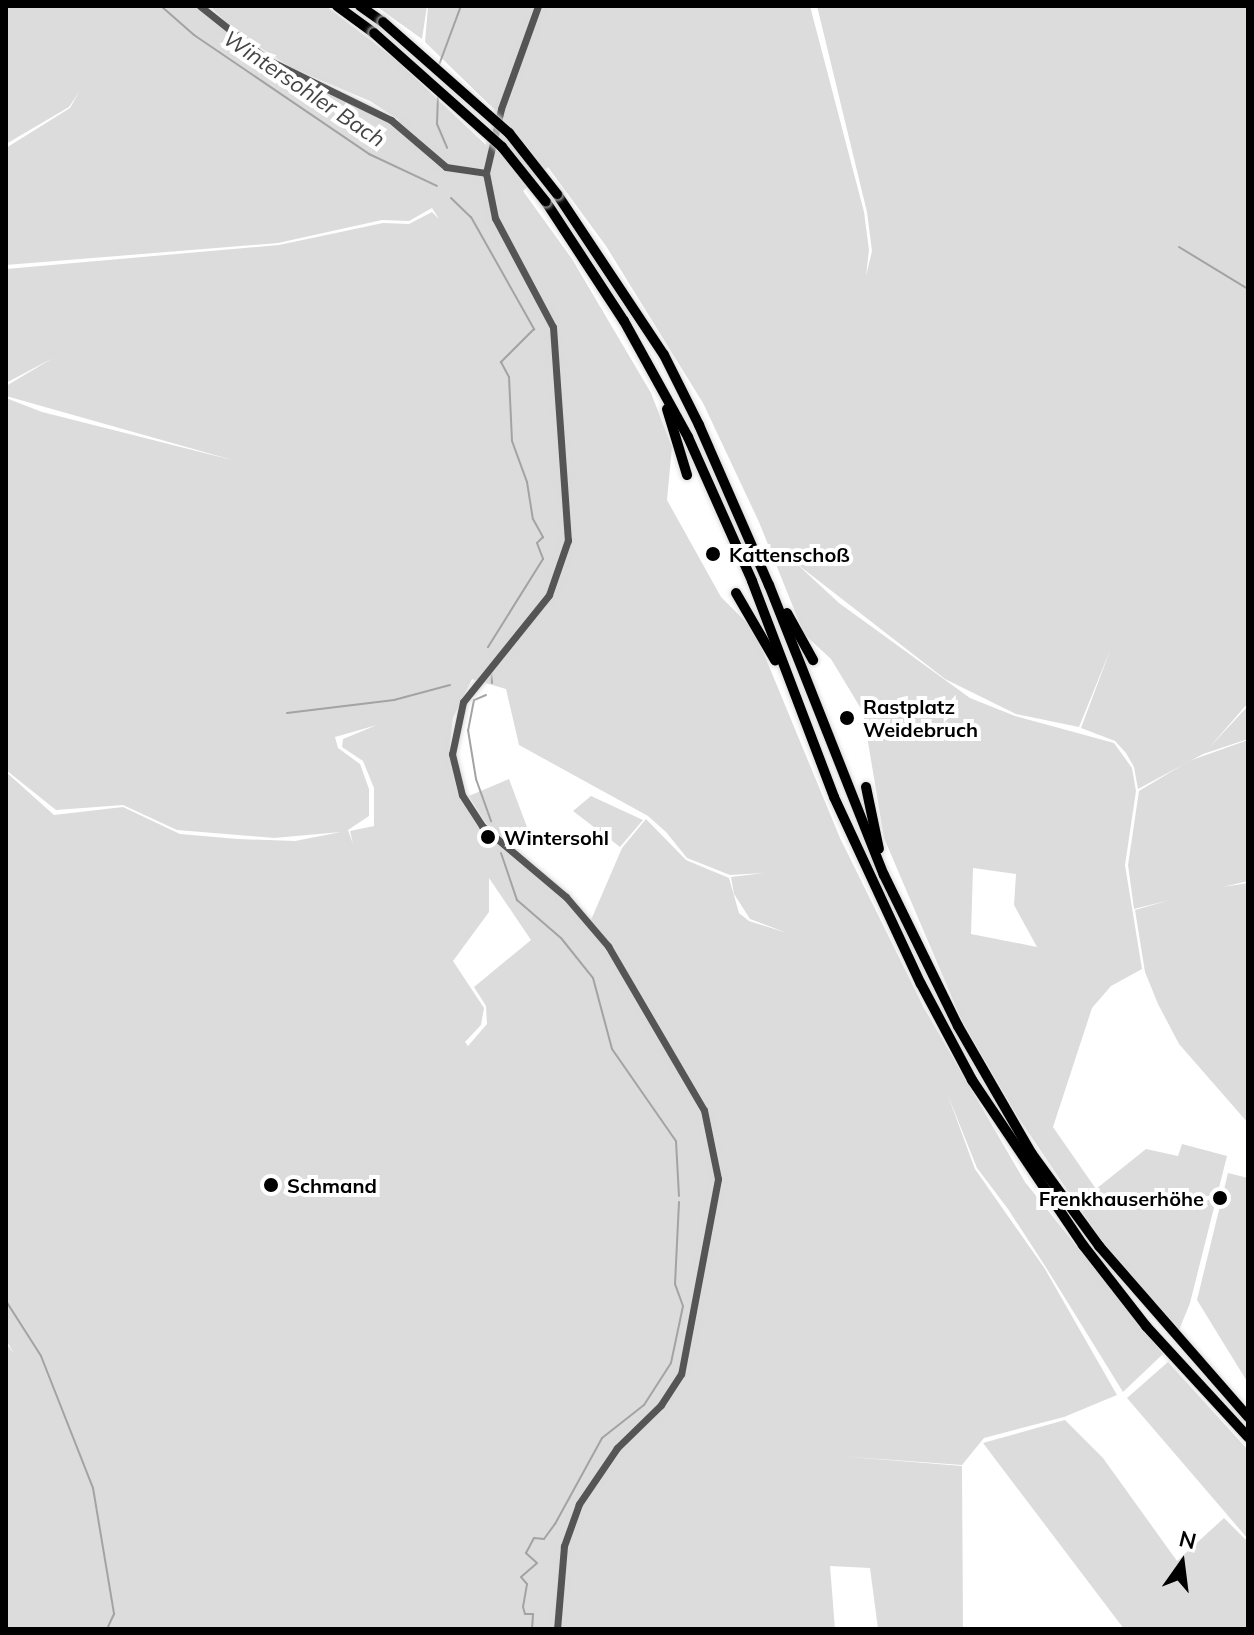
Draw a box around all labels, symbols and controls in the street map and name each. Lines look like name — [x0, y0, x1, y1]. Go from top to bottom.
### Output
water label: Wintersohler Bach — [218, 25, 390, 153]
place label: Kattenschoß — [729, 542, 850, 566]
marker: Kattenschoß — [704, 545, 722, 563]
place label: Rastplatz Weidebruch — [863, 694, 978, 741]
marker: Rastplatz Weidebruch — [838, 709, 856, 727]
place label: Wintersohl — [504, 825, 609, 849]
marker: Wintersohl — [479, 828, 497, 846]
place label: Schmand — [287, 1173, 377, 1197]
marker: Schmand — [262, 1176, 280, 1194]
place label: Frenkhauserhöhe — [1039, 1186, 1204, 1210]
marker: Frenkhauserhöhe — [1211, 1189, 1229, 1207]
north arrow — [1142, 1523, 1222, 1603]
text: N — [1176, 1524, 1199, 1555]

